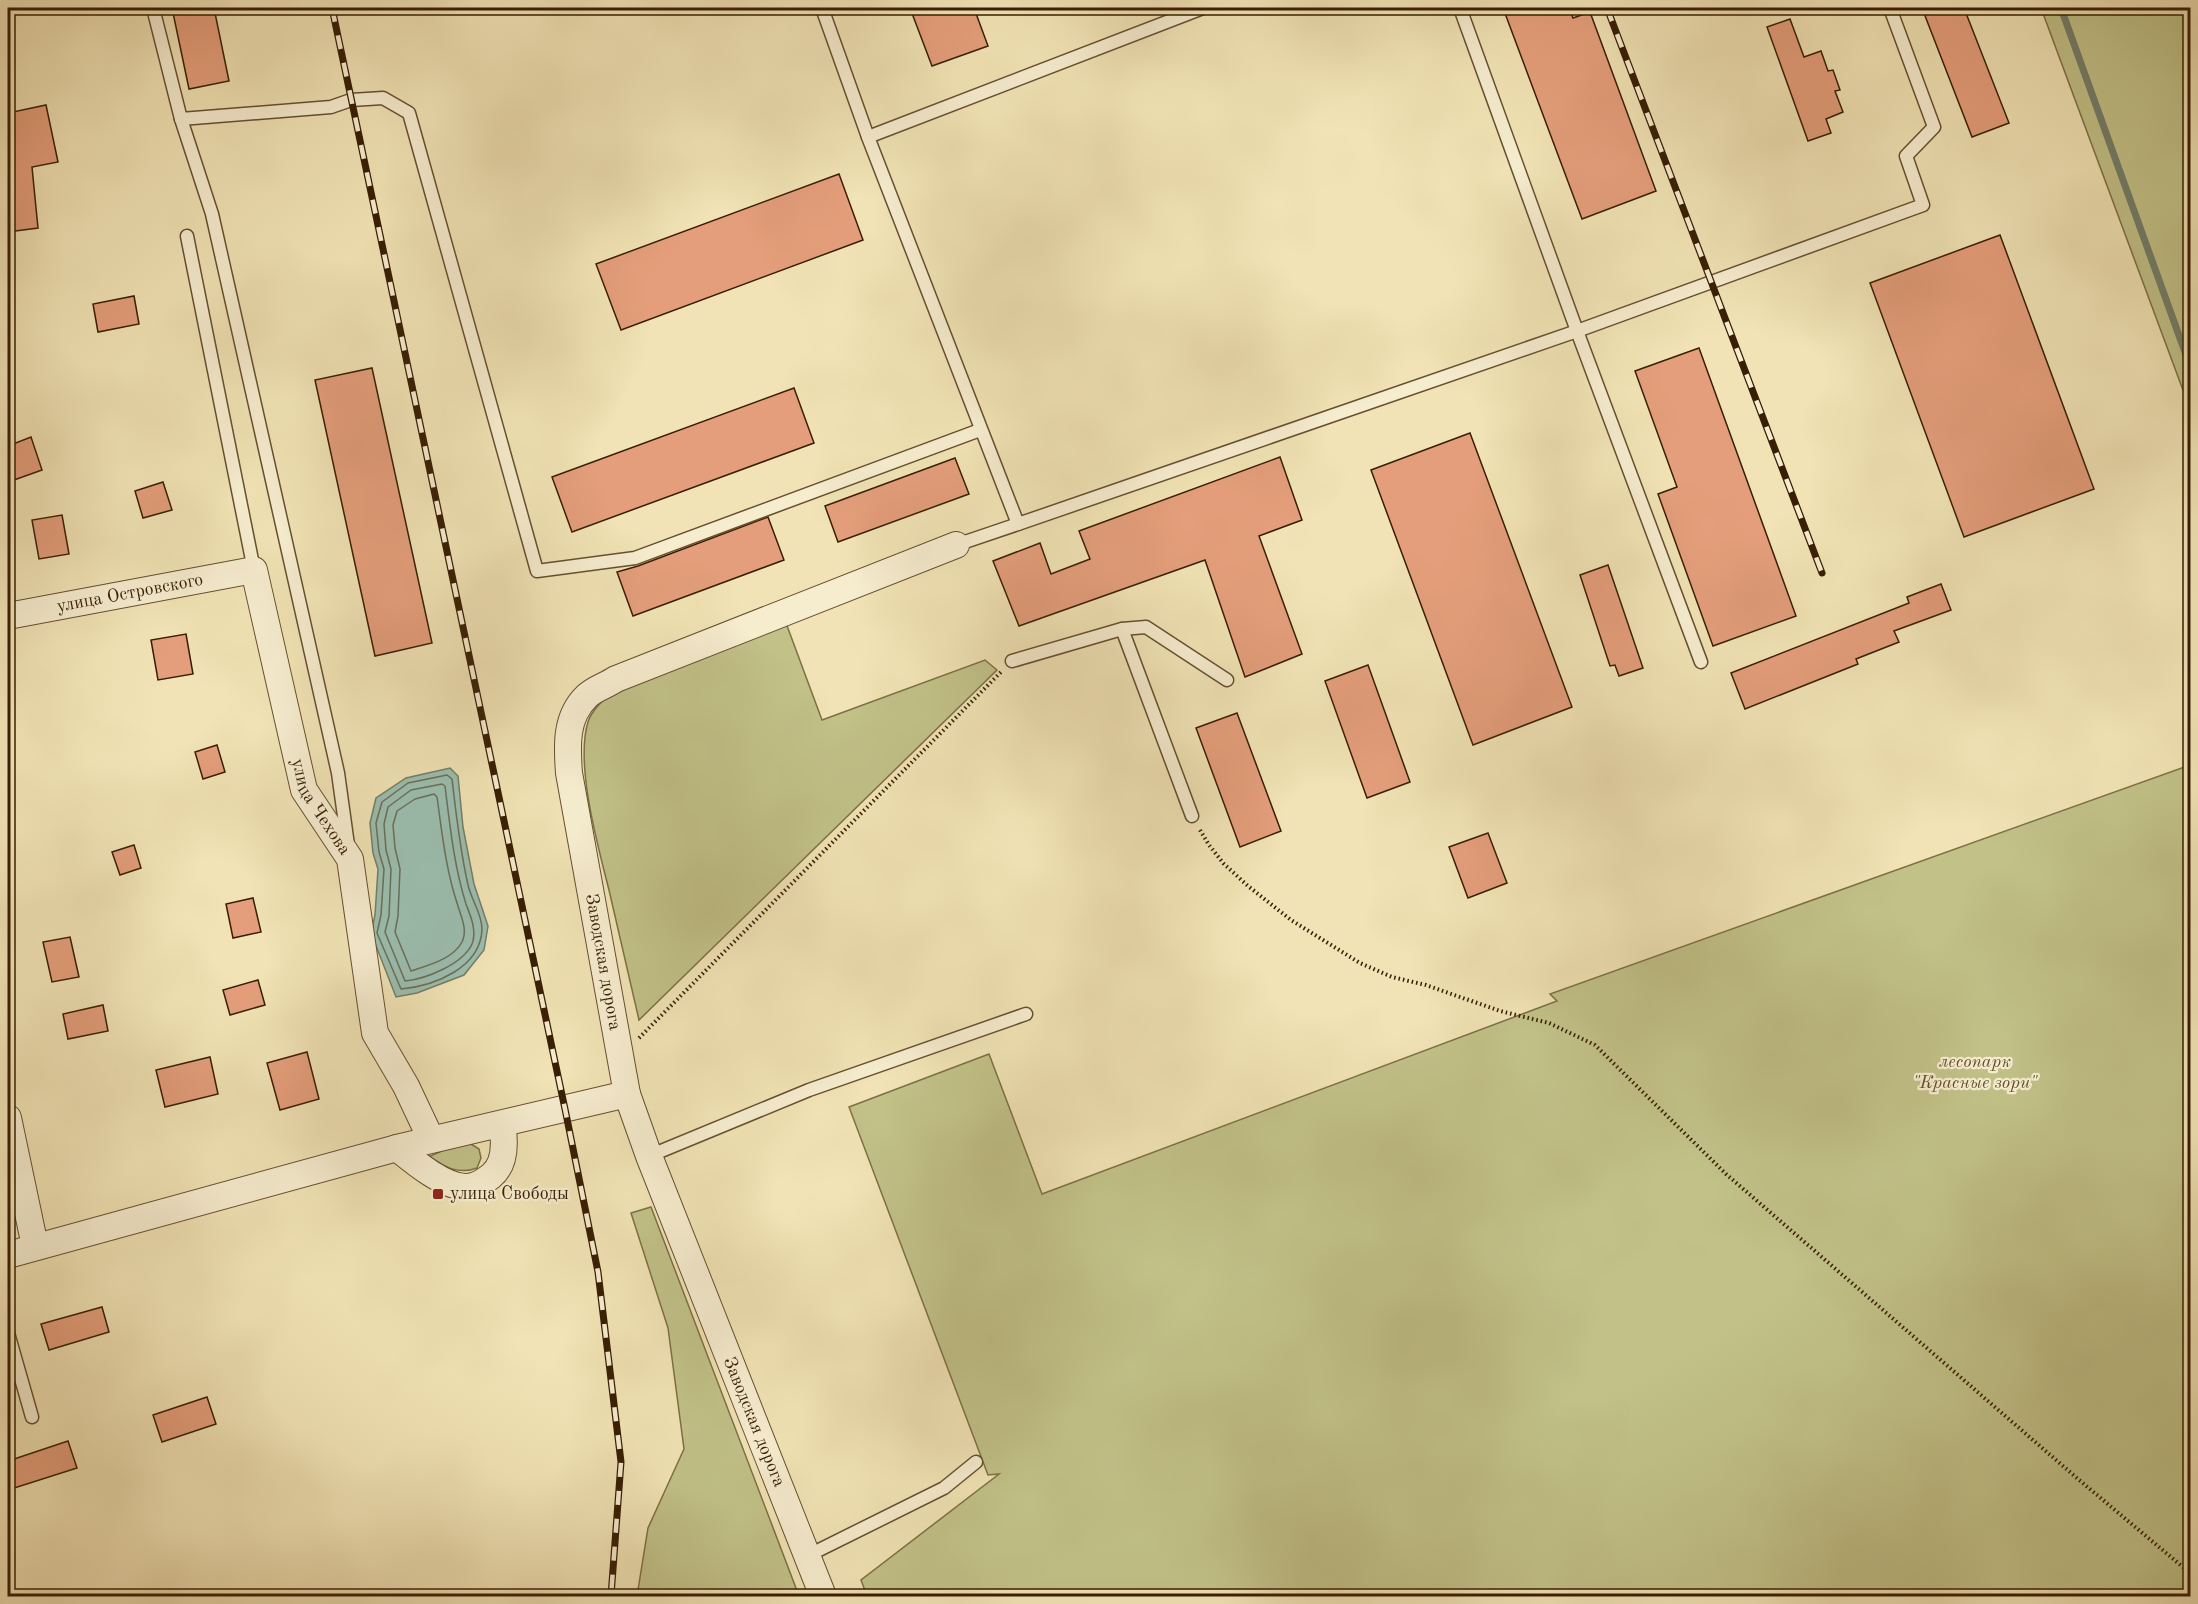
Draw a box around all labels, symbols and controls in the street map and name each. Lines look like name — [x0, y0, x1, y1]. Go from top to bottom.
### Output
street label: улица Островского — [55, 571, 205, 616]
street label: улица Чехова — [288, 757, 354, 858]
street label: Заводская дорога — [582, 892, 624, 1032]
park label: лесопарк "Красные зори" — [1913, 1053, 2038, 1092]
place label: улица Свободы — [450, 1185, 569, 1203]
marker: улица Свободы — [431, 1187, 445, 1201]
street label: Заводская дорога — [720, 1354, 788, 1490]

